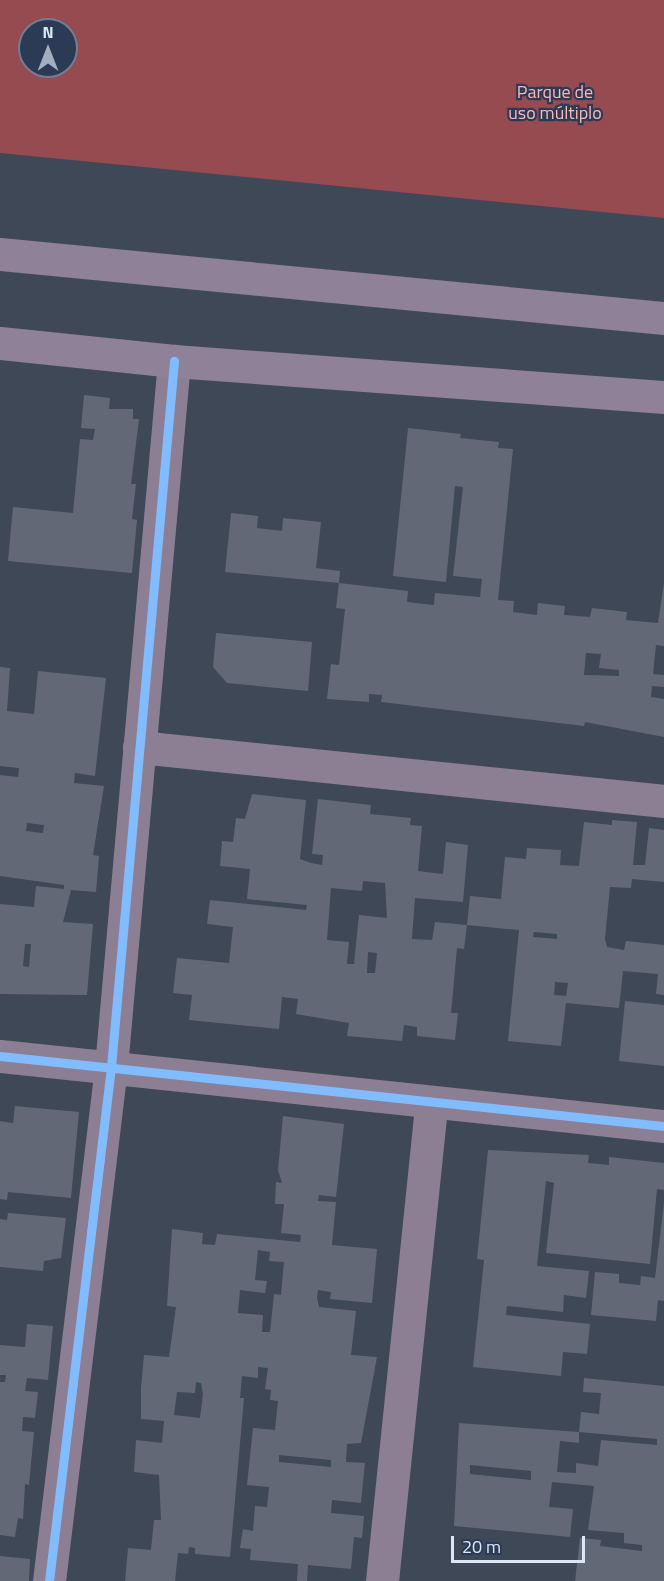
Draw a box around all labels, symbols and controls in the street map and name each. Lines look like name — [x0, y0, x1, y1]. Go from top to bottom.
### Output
north arrow — [18, 18, 78, 78]
text: N — [42, 20, 54, 44]
park label: Parque de uso múltiplo — [508, 82, 602, 124]
scale bar — [454, 1524, 588, 1562]
text: 20 m — [462, 1533, 501, 1560]

